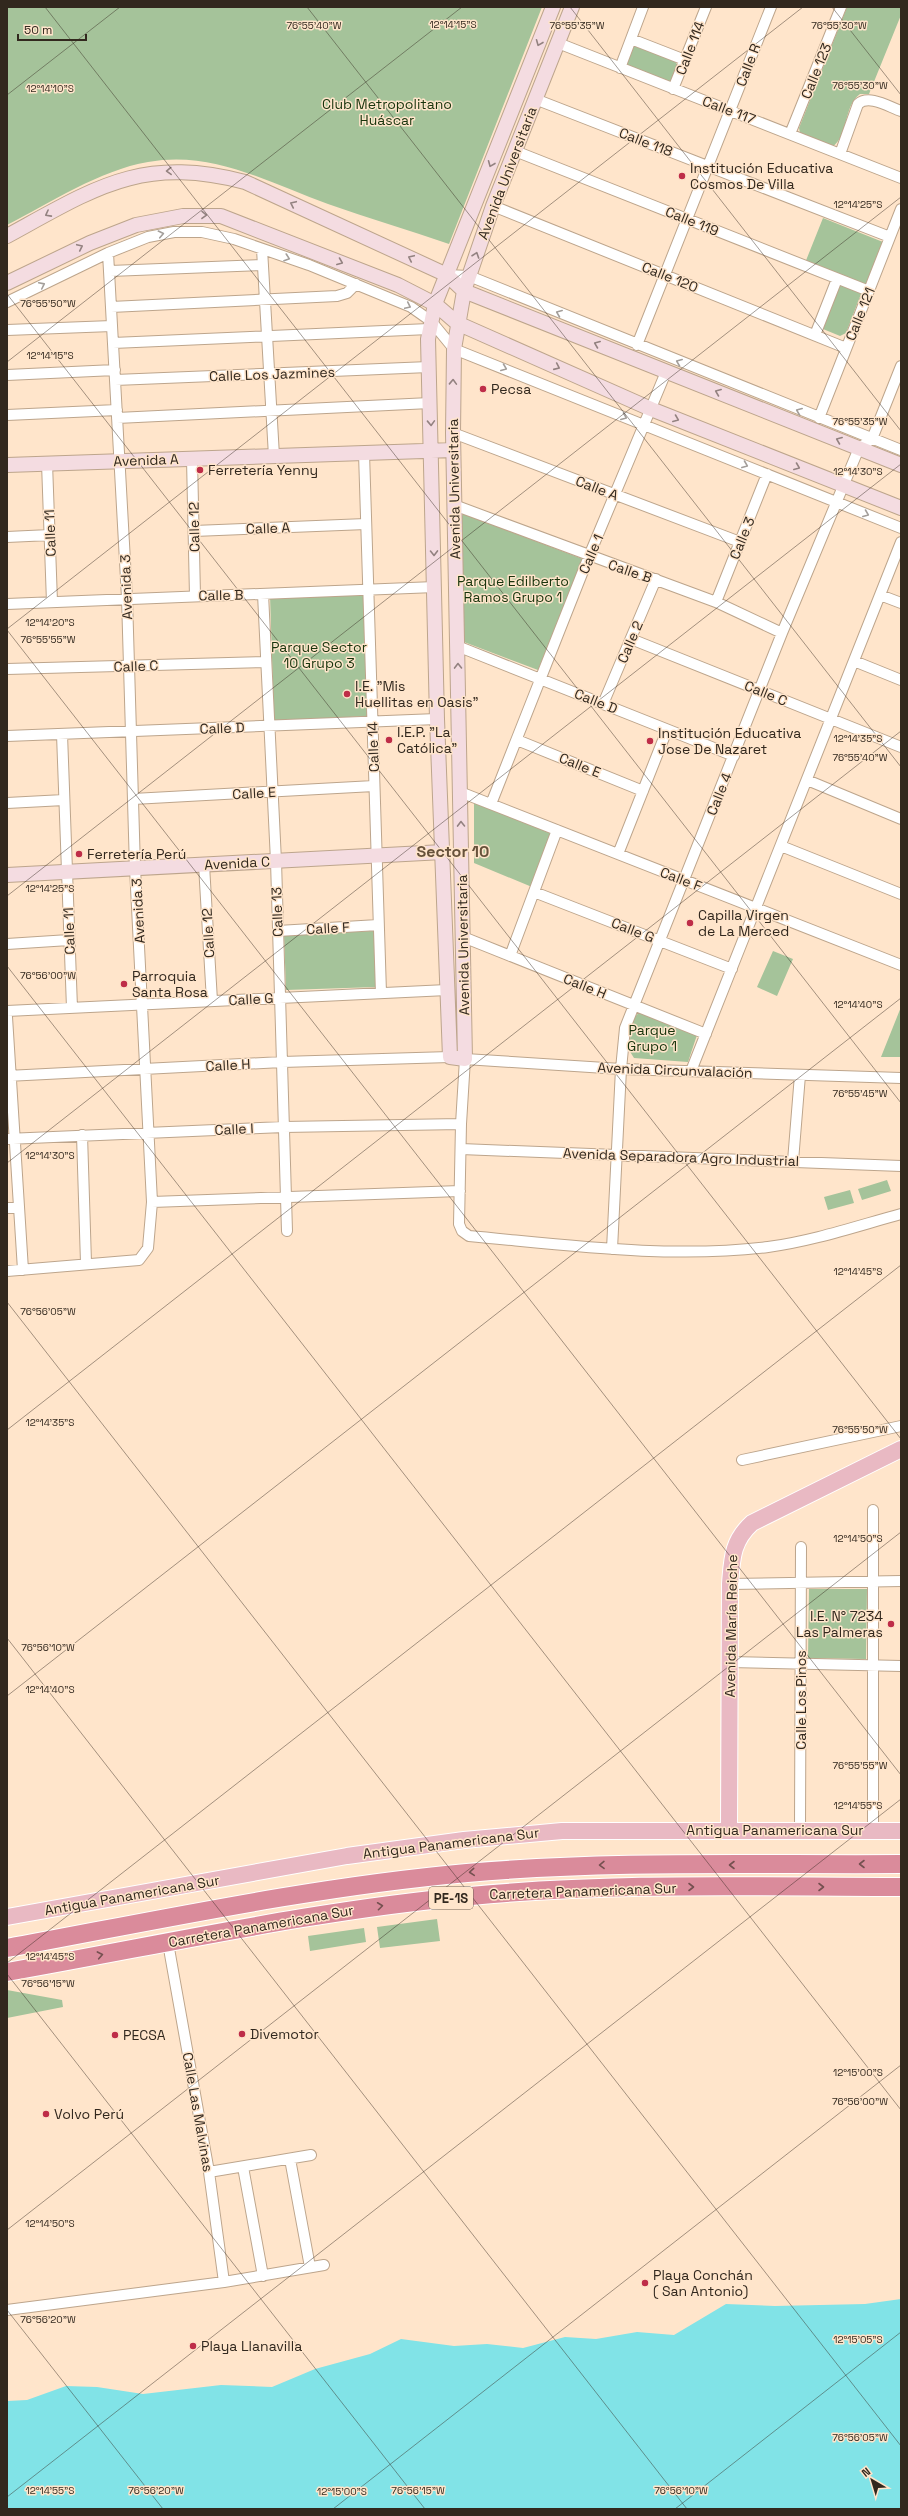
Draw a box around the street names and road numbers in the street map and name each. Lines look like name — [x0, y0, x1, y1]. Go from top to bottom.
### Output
street label: Calle 114 — [672, 18, 709, 77]
street label: Calle R — [732, 41, 764, 89]
street label: Calle 123 — [797, 41, 835, 101]
street label: Calle 117 — [700, 92, 758, 128]
street label: Avenida Universitaria — [473, 104, 541, 242]
street label: Calle 118 — [617, 124, 676, 161]
street label: Calle 119 — [663, 202, 721, 240]
street label: Calle 120 — [639, 258, 701, 296]
street label: Calle 121 — [841, 285, 879, 343]
street label: Calle Los Jazmines — [209, 363, 335, 385]
street label: Avenida Universitaria — [444, 418, 464, 560]
street label: Avenida A — [113, 450, 179, 470]
street label: Calle A — [573, 472, 621, 504]
street label: Calle 12 — [185, 502, 203, 552]
street label: Calle 11 — [40, 509, 60, 557]
street label: Calle 3 — [725, 514, 759, 562]
street label: Calle A — [245, 518, 291, 538]
street label: Calle 1 — [575, 531, 607, 577]
street label: Avenida 3 — [116, 554, 136, 620]
street label: Calle B — [606, 555, 654, 587]
street label: Calle B — [198, 586, 244, 604]
street label: Calle 2 — [613, 618, 647, 666]
street label: Calle C — [113, 656, 159, 676]
street label: Calle C — [742, 676, 790, 710]
street label: Calle D — [572, 684, 620, 718]
street label: Calle D — [199, 718, 245, 738]
street label: Calle 14 — [363, 721, 383, 772]
street label: Calle E — [556, 748, 604, 782]
street label: Calle 4 — [702, 770, 736, 818]
street label: Calle E — [232, 783, 276, 803]
street label: Avenida C — [204, 852, 270, 874]
street label: Calle F — [658, 863, 705, 895]
street label: Avenida Universitaria — [453, 874, 473, 1016]
street label: Avenida 3 — [127, 878, 149, 944]
street label: Calle 13 — [267, 887, 287, 937]
street label: Calle 11 — [59, 907, 79, 955]
street label: Calle 12 — [198, 908, 218, 958]
street label: Calle G — [609, 914, 657, 946]
street label: Calle F — [306, 918, 351, 938]
street label: Calle H — [561, 969, 609, 1003]
street label: Calle G — [228, 989, 274, 1009]
street label: Calle H — [205, 1055, 251, 1075]
street label: Avenida Circunvalación — [597, 1058, 753, 1082]
street label: Calle I — [214, 1119, 254, 1139]
street label: Avenida Separadora Agro Industrial — [563, 1144, 799, 1170]
street label: Avenida María Reiche — [721, 1554, 741, 1698]
street label: Calle Los Pinos — [792, 1650, 810, 1750]
street label: Antigua Panamericana Sur — [686, 1821, 864, 1839]
street label: Antigua Panamericana Sur — [362, 1823, 540, 1863]
street label: Antigua Panamericana Sur — [43, 1871, 221, 1919]
street label: Carretera Panamericana Sur — [489, 1879, 677, 1903]
road number: PE-1S — [429, 1887, 473, 1909]
street label: Carretera Panamericana Sur — [167, 1901, 355, 1951]
street label: Calle Las Malvinas — [179, 2051, 217, 2173]

